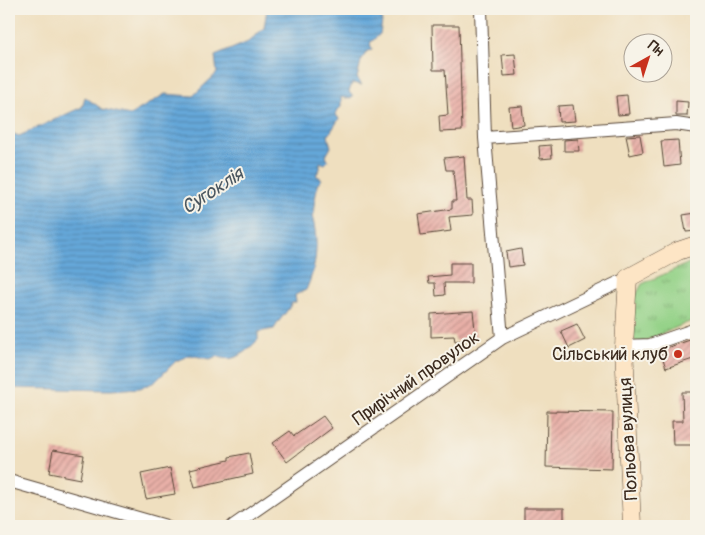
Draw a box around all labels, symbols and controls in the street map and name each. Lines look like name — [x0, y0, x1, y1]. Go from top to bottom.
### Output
north arrow — [622, 32, 672, 82]
text: Пн — [645, 37, 667, 60]
water label: Сугоклія — [177, 161, 250, 220]
street label: Прирічний провулок — [348, 326, 484, 431]
place label: Сільський клуб — [552, 343, 668, 366]
marker: Сільський клуб — [672, 348, 684, 360]
street label: Польова вулиця — [614, 377, 643, 501]

